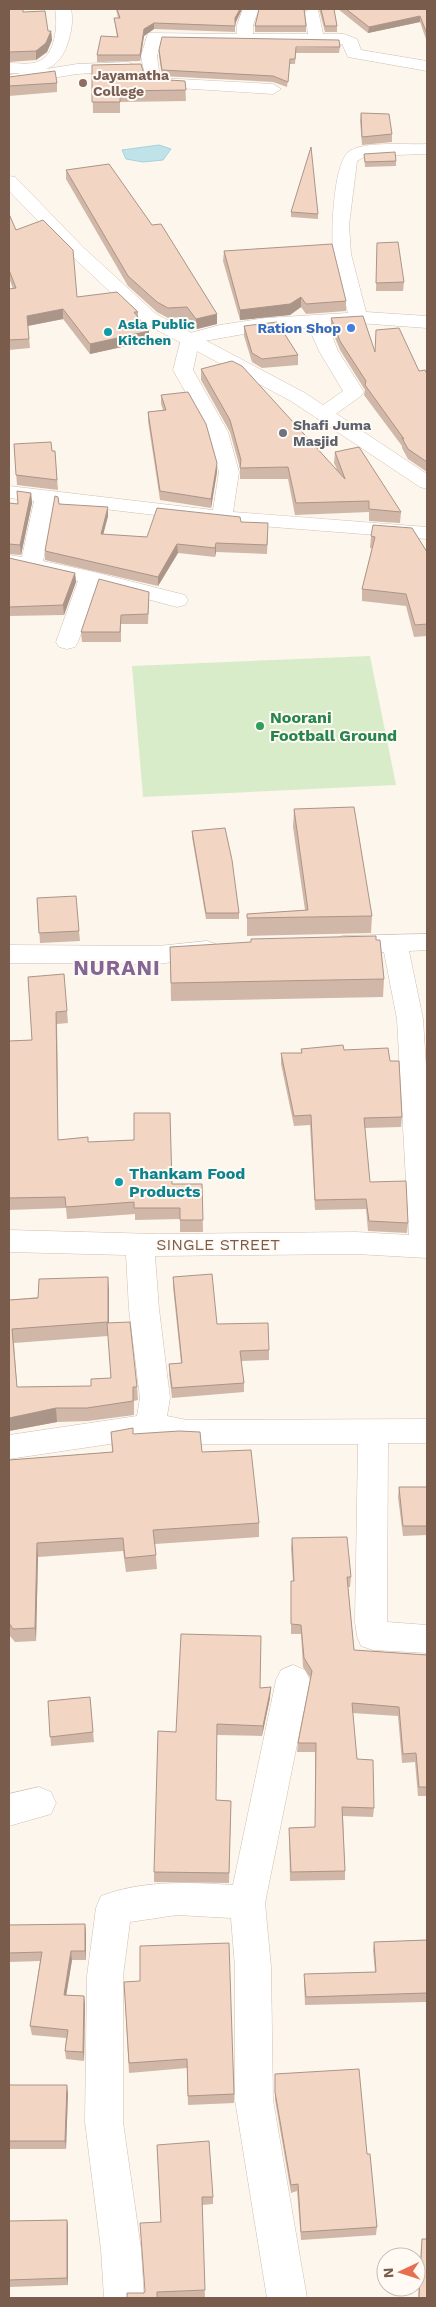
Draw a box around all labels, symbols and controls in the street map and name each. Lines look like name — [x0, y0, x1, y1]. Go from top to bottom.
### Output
place label: Jayamatha College — [93, 67, 170, 99]
marker: Jayamatha College — [77, 77, 89, 89]
place label: Asla Public Kitchen — [118, 316, 195, 348]
place label: Ration Shop — [257, 320, 341, 336]
marker: Ration Shop — [345, 322, 357, 334]
marker: Asla Public Kitchen — [102, 326, 114, 338]
place label: Shafi Juma Masjid — [293, 417, 372, 449]
marker: Shafi Juma Masjid — [277, 427, 289, 439]
place label: Noorani Football Ground — [270, 708, 397, 745]
marker: Noorani Football Ground — [254, 720, 266, 732]
district label: NURANI — [73, 955, 161, 980]
place label: Thankam Food Products — [129, 1164, 245, 1201]
marker: Thankam Food Products — [113, 1176, 125, 1188]
street label: SINGLE STREET — [156, 1235, 280, 1254]
north arrow — [376, 2247, 426, 2297]
text: N — [380, 2267, 396, 2279]

